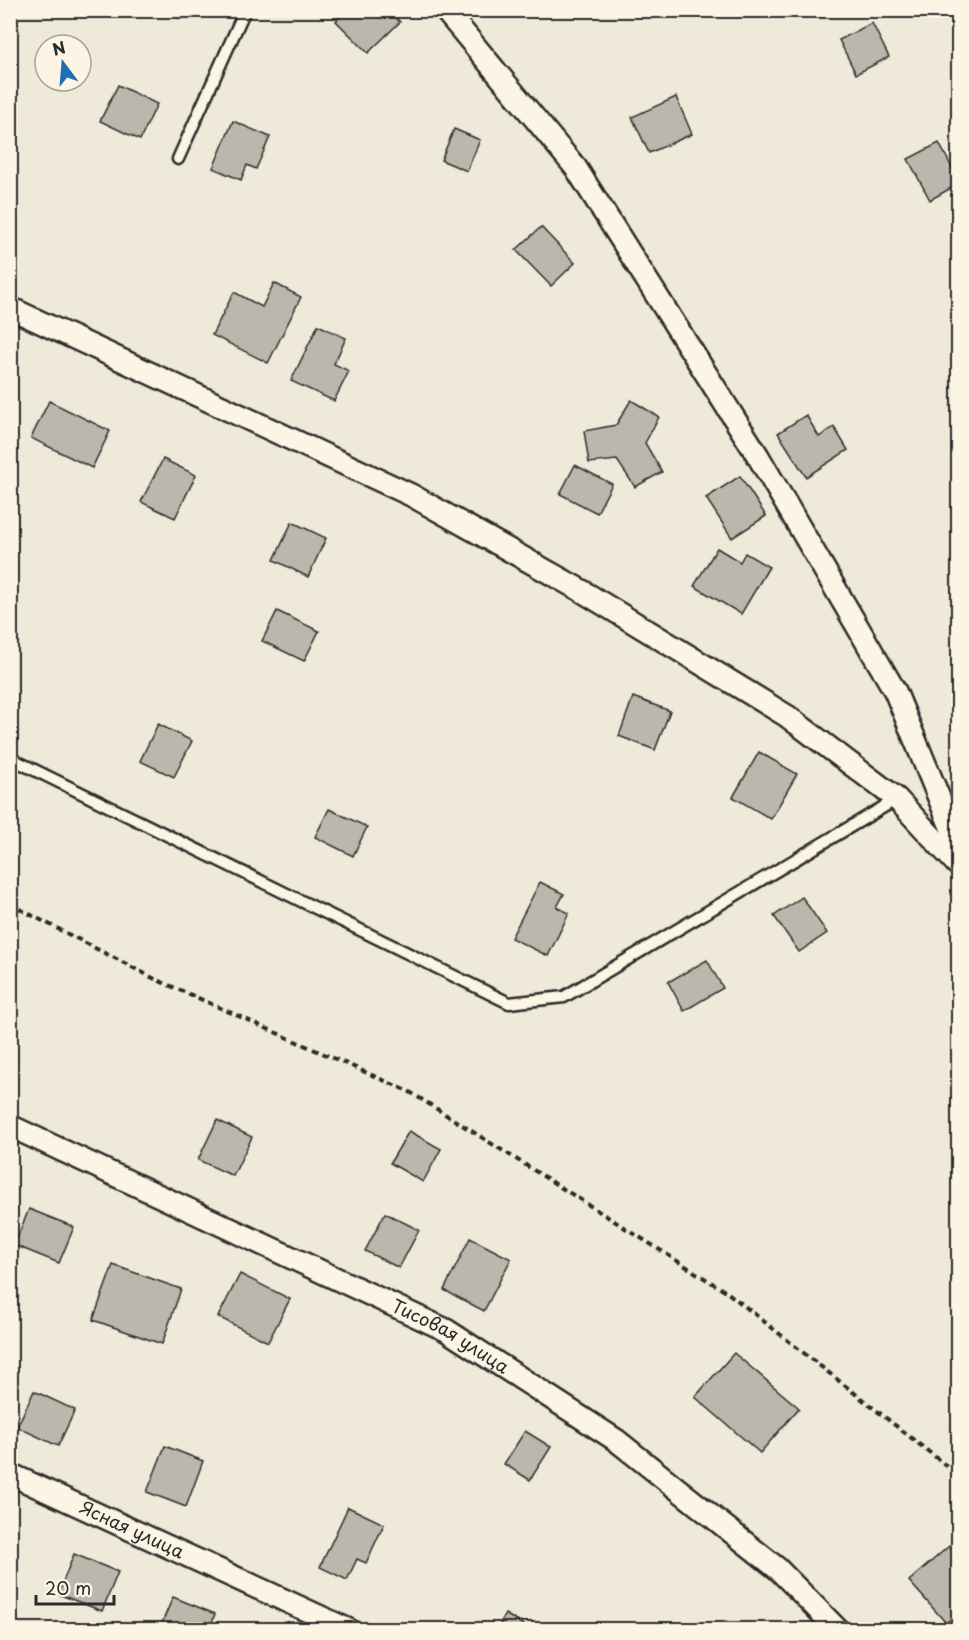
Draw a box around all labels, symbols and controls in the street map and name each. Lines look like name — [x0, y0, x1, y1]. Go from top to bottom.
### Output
north arrow — [33, 33, 93, 93]
text: N — [49, 34, 68, 61]
street label: Тисовая улица — [387, 1291, 515, 1380]
street label: Ясная улица — [76, 1493, 190, 1565]
scale bar — [36, 1568, 114, 1606]
text: 20 m — [45, 1574, 91, 1601]

